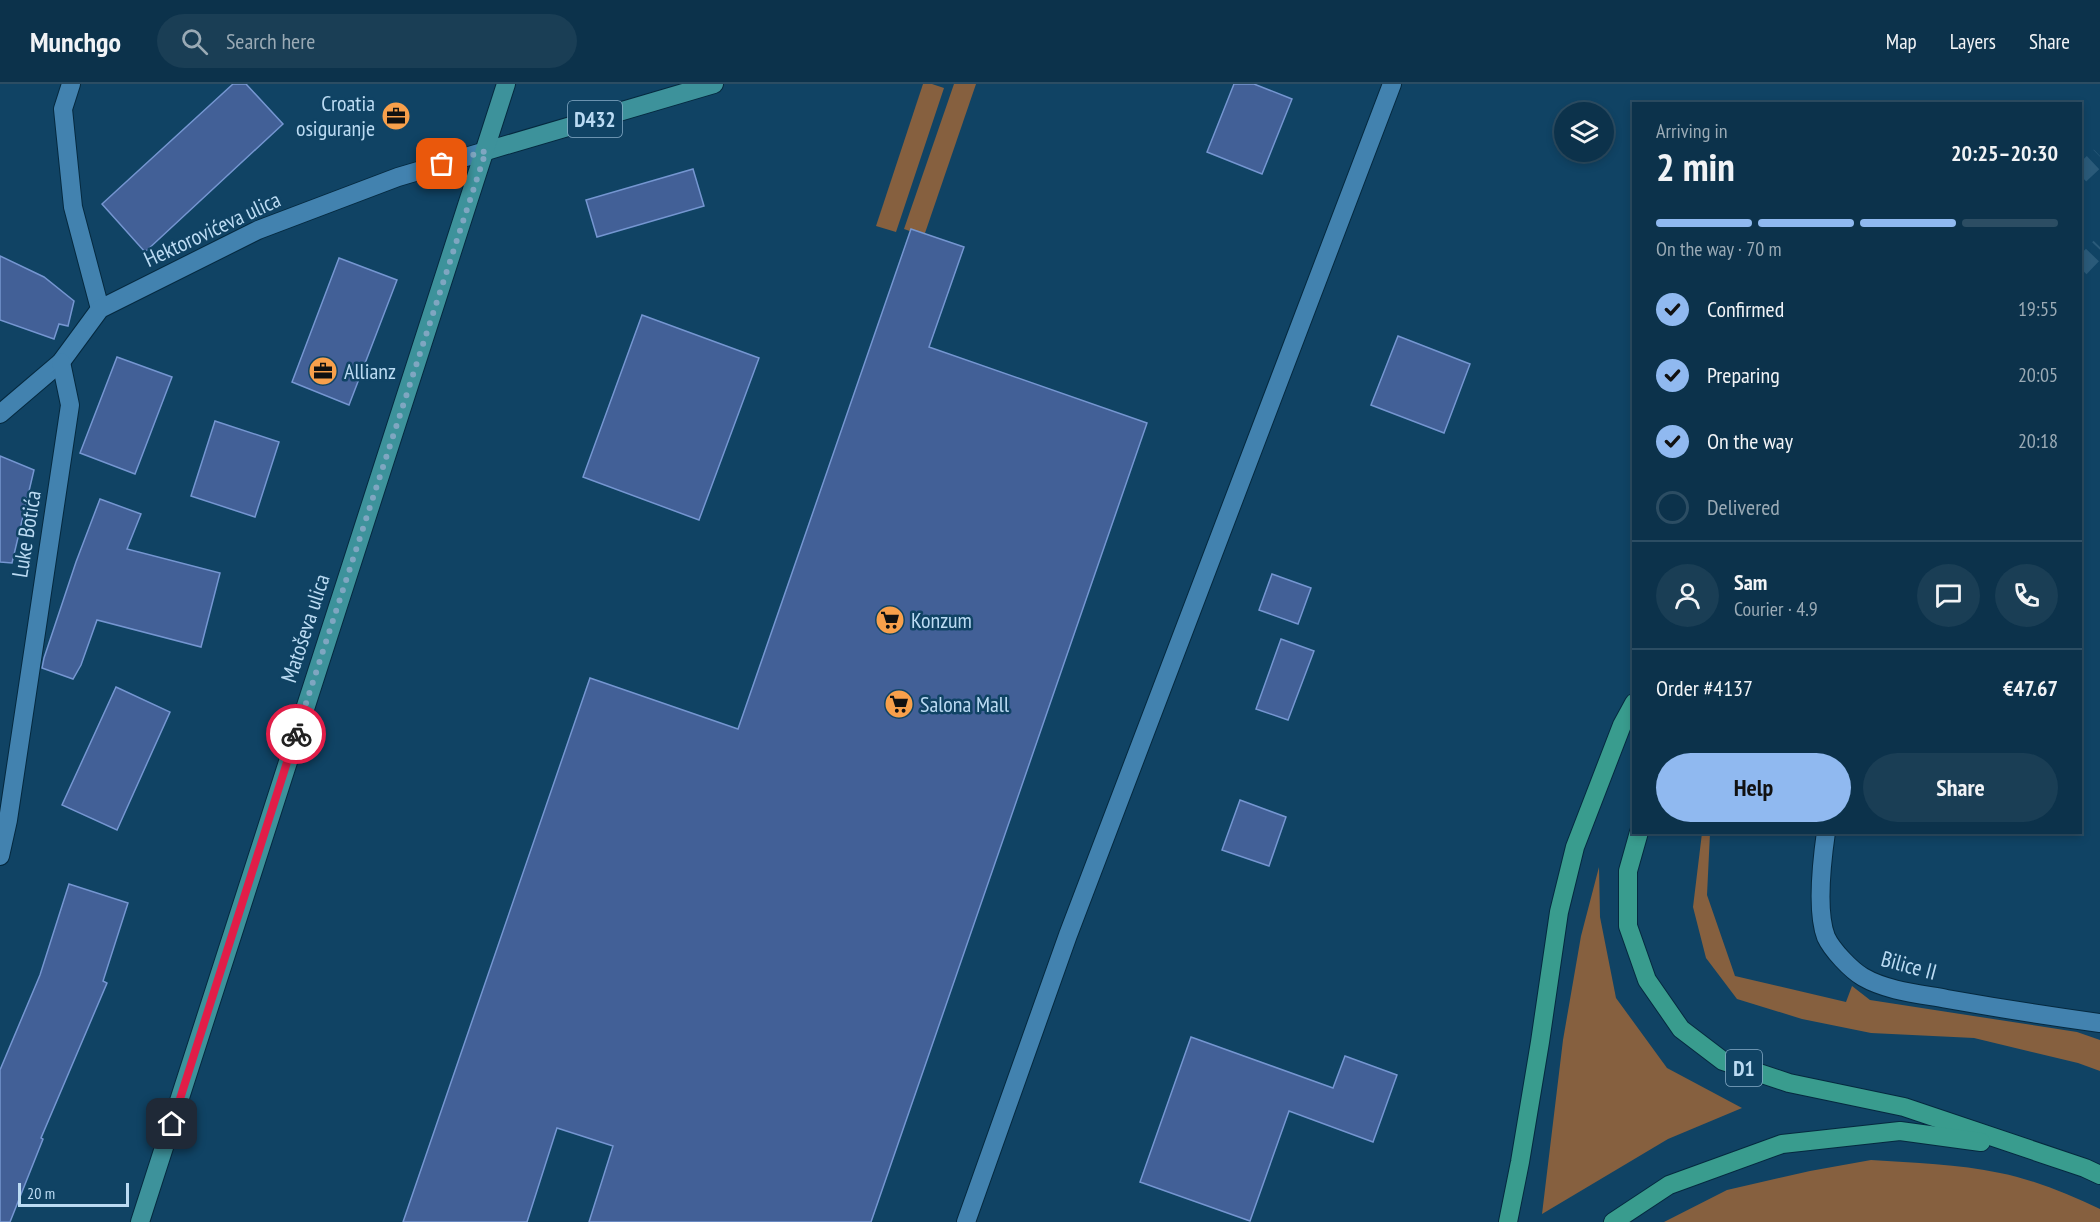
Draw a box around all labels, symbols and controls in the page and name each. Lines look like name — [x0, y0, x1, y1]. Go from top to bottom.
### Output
search box — [157, 14, 577, 68]
text: Munchgo — [30, 23, 121, 60]
icon: search — [178, 25, 211, 58]
text: Search here — [226, 27, 315, 55]
text: Map — [1886, 28, 1917, 55]
text: Layers — [1950, 28, 1996, 55]
text: Share — [2029, 28, 2070, 55]
place label: Croatia osiguranje — [296, 89, 375, 142]
office icon: Croatia osiguranje — [380, 100, 412, 132]
road number: D432 — [568, 101, 622, 137]
map controls — [1554, 102, 1614, 162]
button: layers — [1554, 102, 1614, 162]
text: Arriving in — [1656, 118, 1728, 144]
pin — [416, 138, 467, 189]
text: 20:25–20:30 — [1951, 139, 2058, 167]
text: 2 min — [1656, 141, 1735, 192]
icon: bag — [425, 147, 458, 180]
street label: Hektorovićeva ulica — [139, 185, 285, 273]
text: On the way · 70 m — [1656, 236, 1782, 262]
icon: check — [1656, 293, 1689, 326]
text: Confirmed — [1707, 295, 1784, 323]
text: 19:55 — [2018, 296, 2058, 322]
office icon: Allianz — [307, 355, 339, 387]
place label: Allianz — [344, 357, 396, 385]
icon: check — [1656, 359, 1689, 392]
text: Preparing — [1707, 361, 1780, 389]
text: 20:05 — [2018, 362, 2058, 388]
icon: check — [1656, 425, 1689, 458]
text: On the way — [1707, 427, 1793, 455]
text: 20:18 — [2018, 428, 2058, 454]
street label: Luke Botića — [5, 488, 47, 580]
text: Delivered — [1707, 493, 1780, 521]
button: person — [1656, 564, 1719, 627]
button: chat — [1917, 564, 1980, 627]
button: phone — [1995, 564, 2058, 627]
text: Sam — [1734, 568, 1767, 596]
street label: Matoševa ulica — [274, 570, 336, 686]
text: Courier · 4.9 — [1734, 596, 1818, 622]
supermarket icon: Konzum — [874, 604, 906, 636]
place label: Konzum — [911, 606, 972, 634]
text: Order #4137 — [1656, 674, 1753, 702]
text: €47.67 — [2003, 674, 2058, 702]
supermarket icon: Salona Mall — [883, 688, 915, 720]
place label: Salona Mall — [920, 690, 1010, 718]
courier — [266, 704, 326, 764]
icon: bike — [280, 718, 313, 751]
button: Help — [1656, 753, 1851, 822]
button: Share — [1863, 753, 2058, 822]
street label: Bilice II — [1878, 944, 1940, 986]
road number: D1 — [1726, 1050, 1762, 1086]
pin — [146, 1098, 197, 1149]
icon: home — [155, 1107, 188, 1140]
scale bar — [18, 1180, 129, 1208]
text: 20 m — [27, 1183, 55, 1203]

